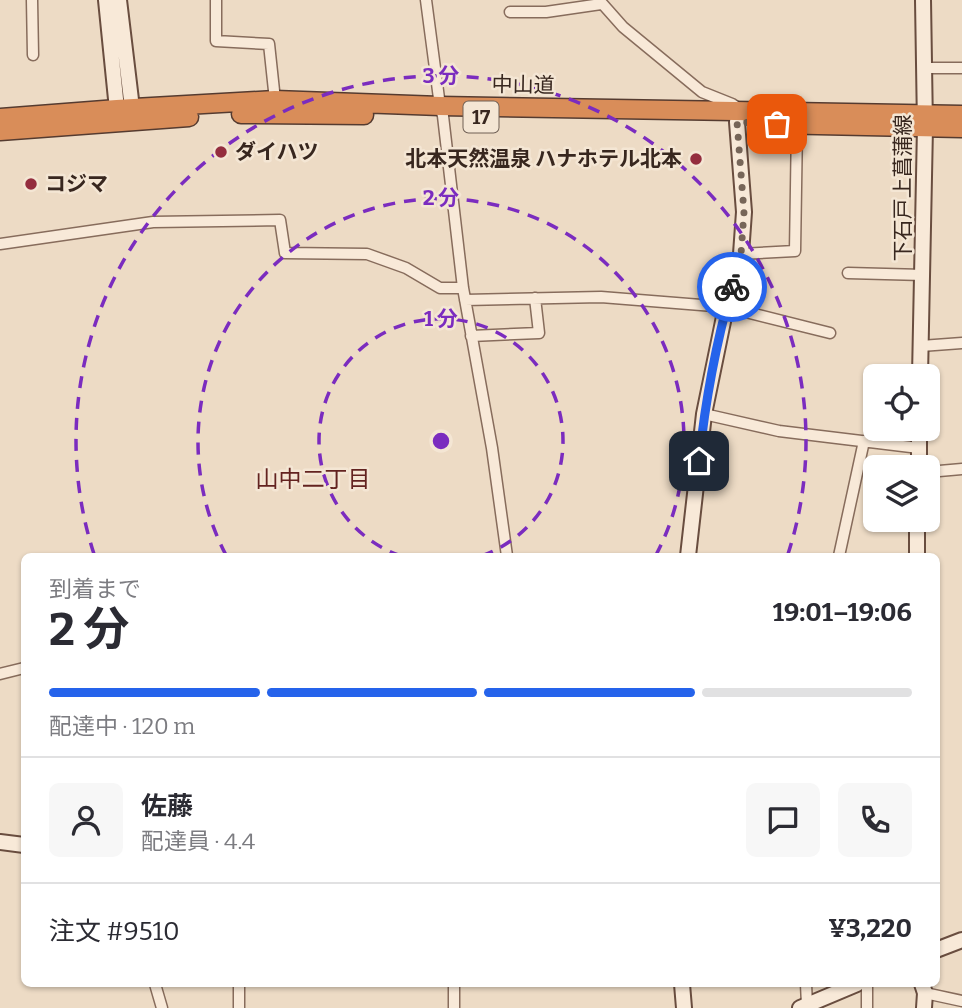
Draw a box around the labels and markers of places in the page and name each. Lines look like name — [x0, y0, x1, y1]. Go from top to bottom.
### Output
pin — [747, 94, 807, 154]
place label: ダイハツ — [235, 139, 319, 165]
marker: ダイハツ — [213, 144, 229, 160]
place label: 北本天然温泉 ハナホテル北本 — [405, 146, 682, 172]
marker: 北本天然温泉 ハナホテル北本 — [688, 151, 704, 167]
place label: コジマ — [45, 171, 108, 197]
marker: コジマ — [23, 176, 39, 192]
centre of rings — [429, 429, 453, 453]
pin — [669, 431, 729, 491]

